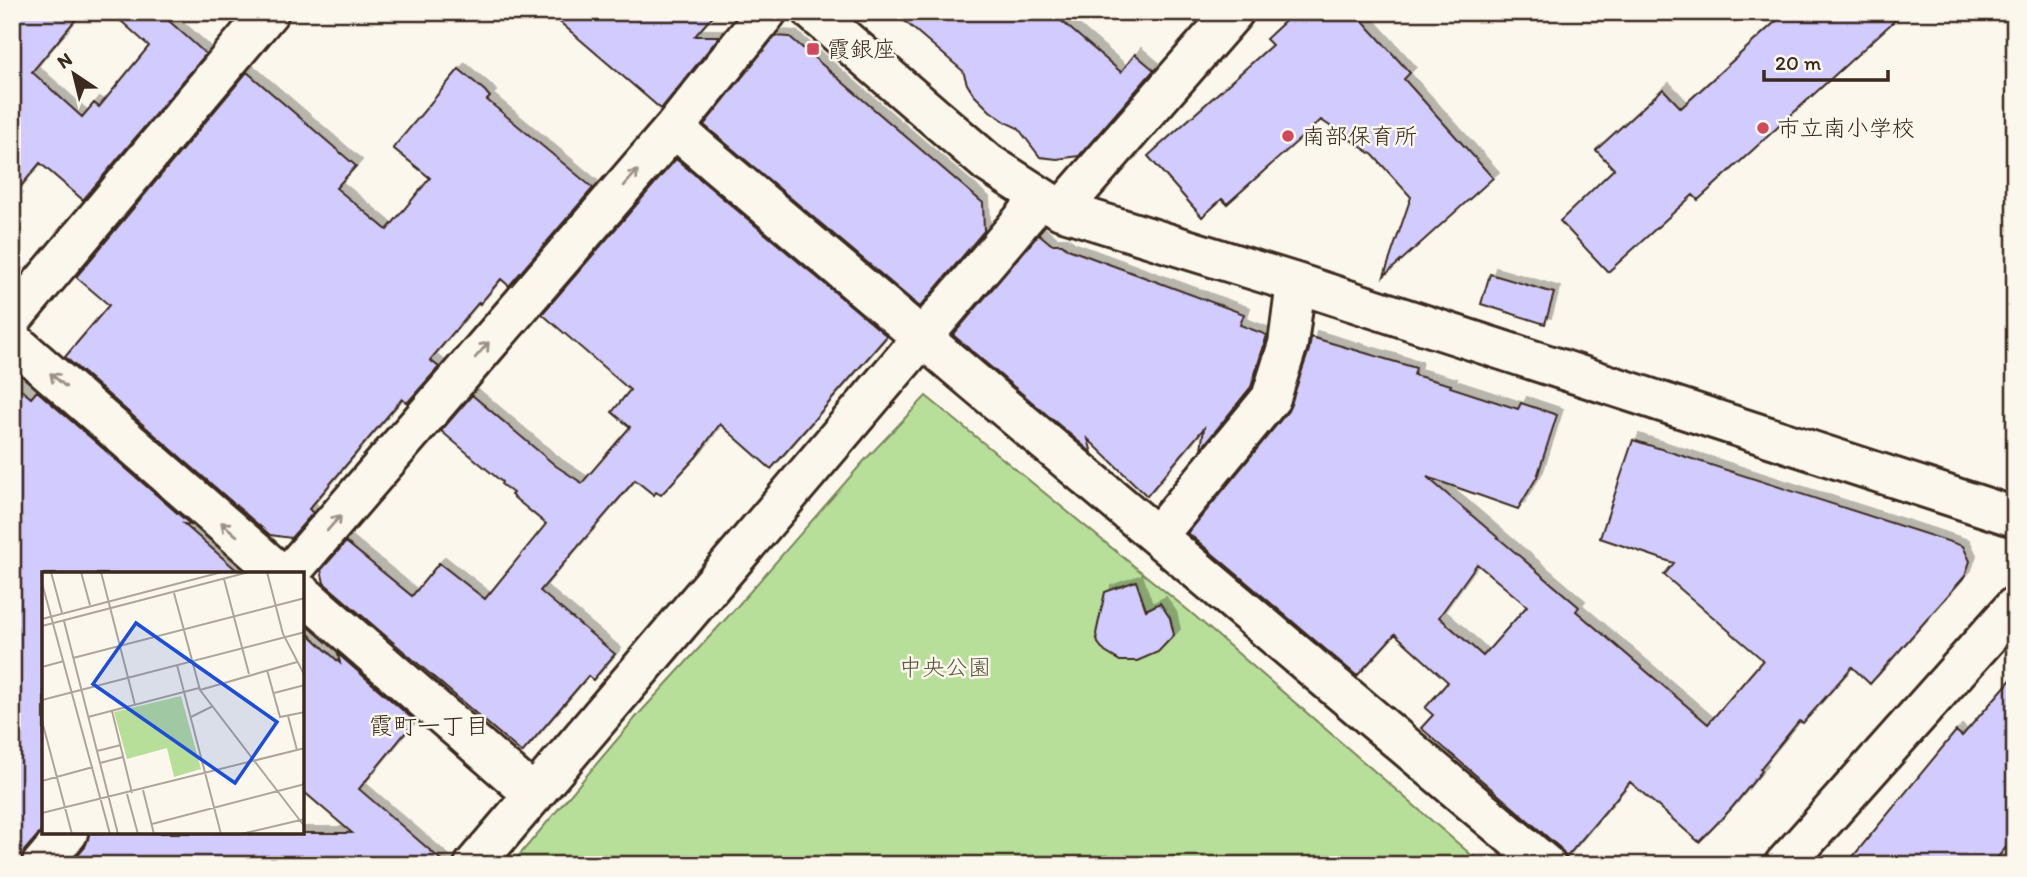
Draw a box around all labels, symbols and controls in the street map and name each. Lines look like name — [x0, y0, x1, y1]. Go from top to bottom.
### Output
place label: 霞銀座 — [827, 35, 896, 63]
north arrow — [38, 38, 108, 108]
scale bar — [1764, 38, 1889, 82]
marker: 霞銀座 — [805, 41, 821, 57]
text: N — [53, 47, 76, 74]
text: 20 m — [1775, 50, 1822, 75]
place label: 市立南小学校 — [1777, 114, 1915, 142]
marker: 市立南小学校 — [1755, 120, 1771, 136]
place label: 南部保育所 — [1302, 122, 1417, 150]
marker: 南部保育所 — [1280, 128, 1296, 144]
one-way arrow — [623, 169, 639, 187]
one-way arrow — [474, 341, 490, 359]
one-way arrow — [49, 372, 67, 388]
one-way arrow — [326, 514, 342, 532]
one-way arrow — [220, 521, 238, 537]
inset map — [42, 572, 304, 835]
park label: 中央公園 — [899, 653, 991, 681]
district label: 霞町一丁目 — [369, 711, 489, 740]

